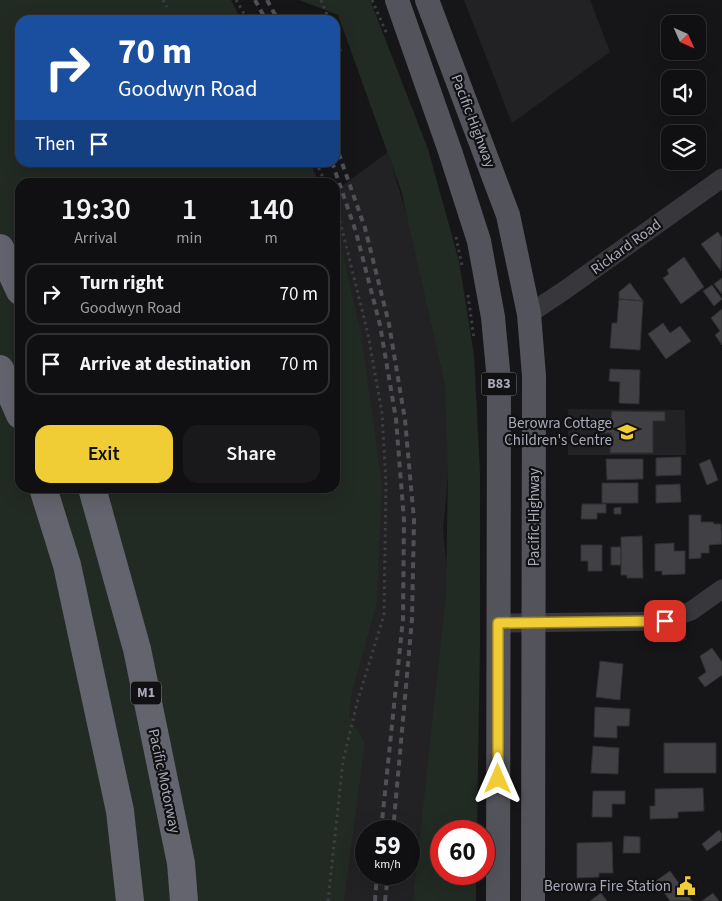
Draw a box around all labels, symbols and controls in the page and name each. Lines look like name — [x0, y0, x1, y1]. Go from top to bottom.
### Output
north arrow — [661, 15, 706, 60]
map controls — [661, 15, 706, 170]
text: 70 m — [118, 27, 192, 77]
icon: right — [35, 35, 100, 100]
button: sound — [661, 70, 706, 115]
street label: Pacific Highway — [446, 71, 500, 171]
text: Goodwyn Road — [118, 73, 257, 105]
button: layers — [661, 125, 706, 170]
icon: arrive — [85, 130, 113, 158]
text: Then — [35, 131, 75, 158]
text: 19:30 — [61, 188, 131, 231]
text: 1 — [182, 188, 197, 231]
text: 140 — [248, 188, 294, 231]
street label: Rickard Road — [586, 214, 666, 280]
text: Arrival — [74, 227, 117, 249]
text: min — [176, 227, 202, 249]
text: m — [265, 227, 278, 249]
text: Turn right — [80, 270, 164, 297]
icon: right — [37, 280, 65, 308]
text: 70 m — [280, 281, 318, 308]
text: Goodwyn Road — [80, 297, 181, 319]
icon: arrive — [37, 350, 65, 378]
text: Arrive at destination — [80, 351, 251, 378]
text: 70 m — [280, 351, 318, 378]
road number: B83 — [482, 372, 516, 396]
place label: Berowra Cottage Children's Centre — [504, 413, 612, 451]
school or university icon: Berowra Cottage Children's Centre — [616, 421, 638, 443]
button: Exit — [35, 425, 173, 483]
button: Share — [183, 425, 320, 483]
street label: Pacific Highway — [524, 468, 545, 566]
pin — [644, 600, 686, 642]
icon: arrive — [651, 607, 679, 635]
road number: M1 — [131, 681, 161, 704]
street label: Pacific Motorway — [143, 727, 185, 835]
position arrow — [471, 752, 523, 804]
speed limit sign: 60 — [430, 820, 495, 885]
text: 59 — [374, 828, 401, 864]
text: km/h — [374, 856, 401, 873]
public building icon: Berowra Fire Station — [675, 875, 697, 897]
place label: Berowra Fire Station — [544, 876, 671, 897]

